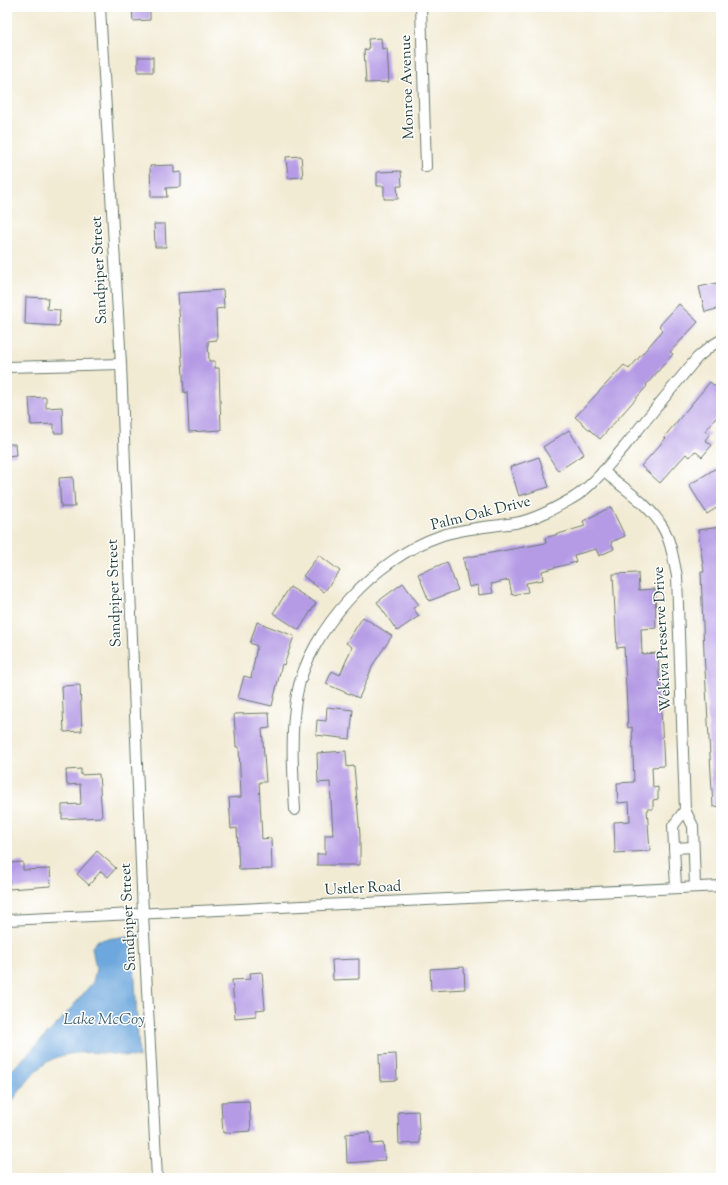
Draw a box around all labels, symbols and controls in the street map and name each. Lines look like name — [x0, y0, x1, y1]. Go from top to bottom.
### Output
street label: Monroe Avenue — [396, 34, 420, 140]
street label: Sandpiper Street — [87, 215, 113, 325]
street label: Palm Oak Drive — [429, 491, 533, 537]
street label: Sandpiper Street — [103, 539, 127, 647]
street label: Wekiva Preserve Drive — [649, 566, 677, 712]
street label: Sandpiper Street — [116, 862, 142, 972]
street label: Ustler Road — [324, 876, 402, 901]
water label: Lake McCoy — [63, 1009, 145, 1032]

